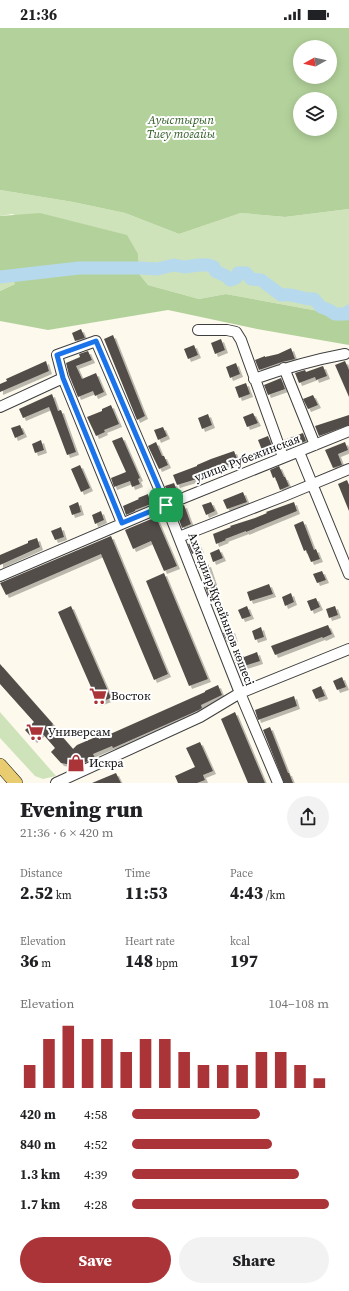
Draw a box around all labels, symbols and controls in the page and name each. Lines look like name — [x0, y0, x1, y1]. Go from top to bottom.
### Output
text: 21:36 — [20, 4, 57, 25]
north arrow — [293, 40, 337, 84]
map controls — [293, 40, 337, 136]
button: layers — [293, 92, 337, 136]
park label: Ауыстырып Тиеу тоғайы — [147, 112, 216, 142]
street label: улица Рубежинская — [192, 431, 302, 485]
pin — [149, 488, 183, 522]
icon: arrive — [155, 494, 177, 516]
street label: Ахмедияр Құсайынов көшесі — [184, 530, 258, 688]
supermarket icon: Восток — [88, 686, 108, 706]
place label: Восток — [111, 688, 151, 704]
supermarket icon: Универсам — [25, 722, 45, 742]
place label: Универсам — [48, 724, 111, 740]
shop icon: Искра — [66, 753, 86, 773]
place label: Искра — [89, 755, 125, 771]
text: Evening run — [20, 794, 143, 824]
button: share — [287, 796, 329, 838]
text: 21:36 · 6 × 420 m — [20, 824, 114, 841]
text: Distance — [20, 866, 63, 881]
text: Time — [125, 866, 150, 881]
text: Pace — [230, 866, 253, 881]
text: 2.52 — [20, 881, 53, 905]
text: 11:53 — [125, 881, 168, 905]
text: 4:43 — [230, 881, 263, 905]
text: km — [53, 888, 72, 903]
text: /km — [263, 888, 285, 903]
text: Elevation — [20, 934, 66, 949]
text: Heart rate — [125, 934, 175, 949]
text: kcal — [230, 934, 250, 949]
text: 36 — [20, 949, 39, 973]
text: 148 — [125, 949, 153, 973]
text: 197 — [230, 949, 258, 973]
text: m — [39, 956, 51, 971]
text: bpm — [153, 956, 178, 971]
text: Elevation — [20, 995, 74, 1012]
text: 104–108 m — [269, 995, 329, 1012]
text: 420 m — [20, 1106, 56, 1123]
text: 4:58 — [84, 1106, 107, 1123]
text: 840 m — [20, 1136, 56, 1153]
text: 4:52 — [84, 1136, 107, 1153]
text: 1.3 km — [20, 1166, 60, 1183]
text: 4:39 — [84, 1166, 107, 1183]
text: 1.7 km — [20, 1196, 60, 1213]
text: 4:28 — [84, 1196, 107, 1213]
button: Save — [20, 1237, 171, 1283]
button: Share — [179, 1237, 329, 1283]

